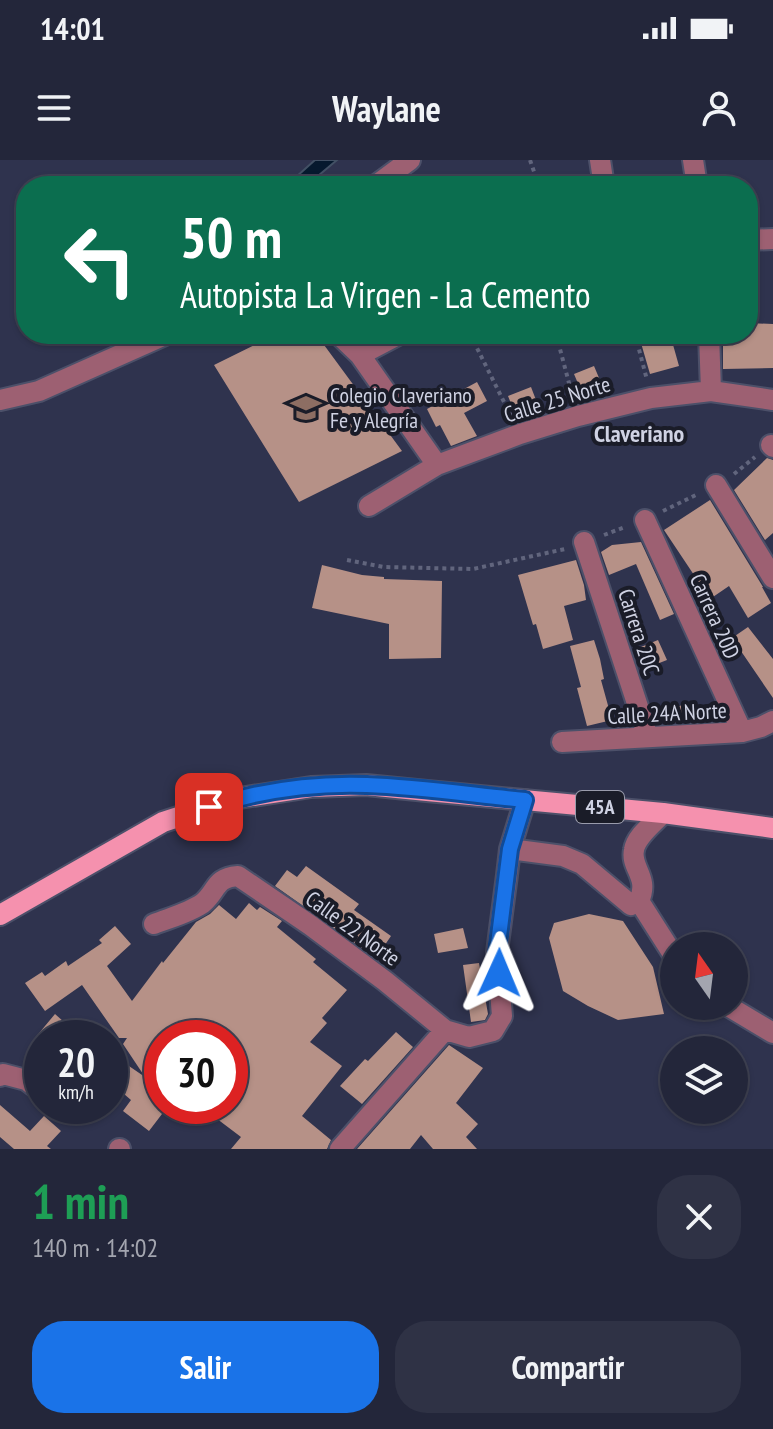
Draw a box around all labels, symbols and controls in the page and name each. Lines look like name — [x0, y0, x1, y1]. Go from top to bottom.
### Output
text: 14:01 — [40, 9, 105, 48]
text: Waylane — [332, 85, 441, 132]
icon: menu — [32, 86, 76, 130]
icon: person — [697, 86, 741, 130]
text: 50 m — [180, 201, 282, 273]
icon: left — [48, 208, 152, 312]
text: Autopista La Virgen - La Cemento — [180, 271, 591, 318]
street label: Calle 25 Norte — [500, 370, 614, 428]
place label: Colegio Claveriano Fe y Alegría — [330, 381, 472, 434]
school or university icon: Colegio Claveriano Fe y Alegría — [289, 391, 323, 425]
district label: Claveriano — [594, 418, 684, 449]
street label: Carrera 20D — [684, 569, 746, 663]
street label: Carrera 20C — [612, 585, 666, 679]
street label: Calle 24A Norte — [607, 696, 727, 730]
pin — [175, 773, 243, 841]
icon: arrive — [187, 785, 231, 829]
road number: 45A — [576, 791, 624, 823]
street label: Calle 22 Norte — [300, 884, 406, 972]
position arrow — [457, 931, 541, 1015]
north arrow — [660, 932, 748, 1020]
map controls — [660, 932, 748, 1124]
speed limit sign: 30 — [144, 1020, 248, 1124]
text: 20 — [57, 1036, 95, 1088]
button: layers — [660, 1036, 748, 1124]
text: km/h — [58, 1079, 94, 1105]
text: 1 min — [32, 1170, 129, 1232]
button: close — [657, 1175, 741, 1259]
text: 140 m · 14:02 — [32, 1231, 158, 1264]
button: Salir — [32, 1321, 379, 1413]
button: Compartir — [395, 1321, 741, 1413]

